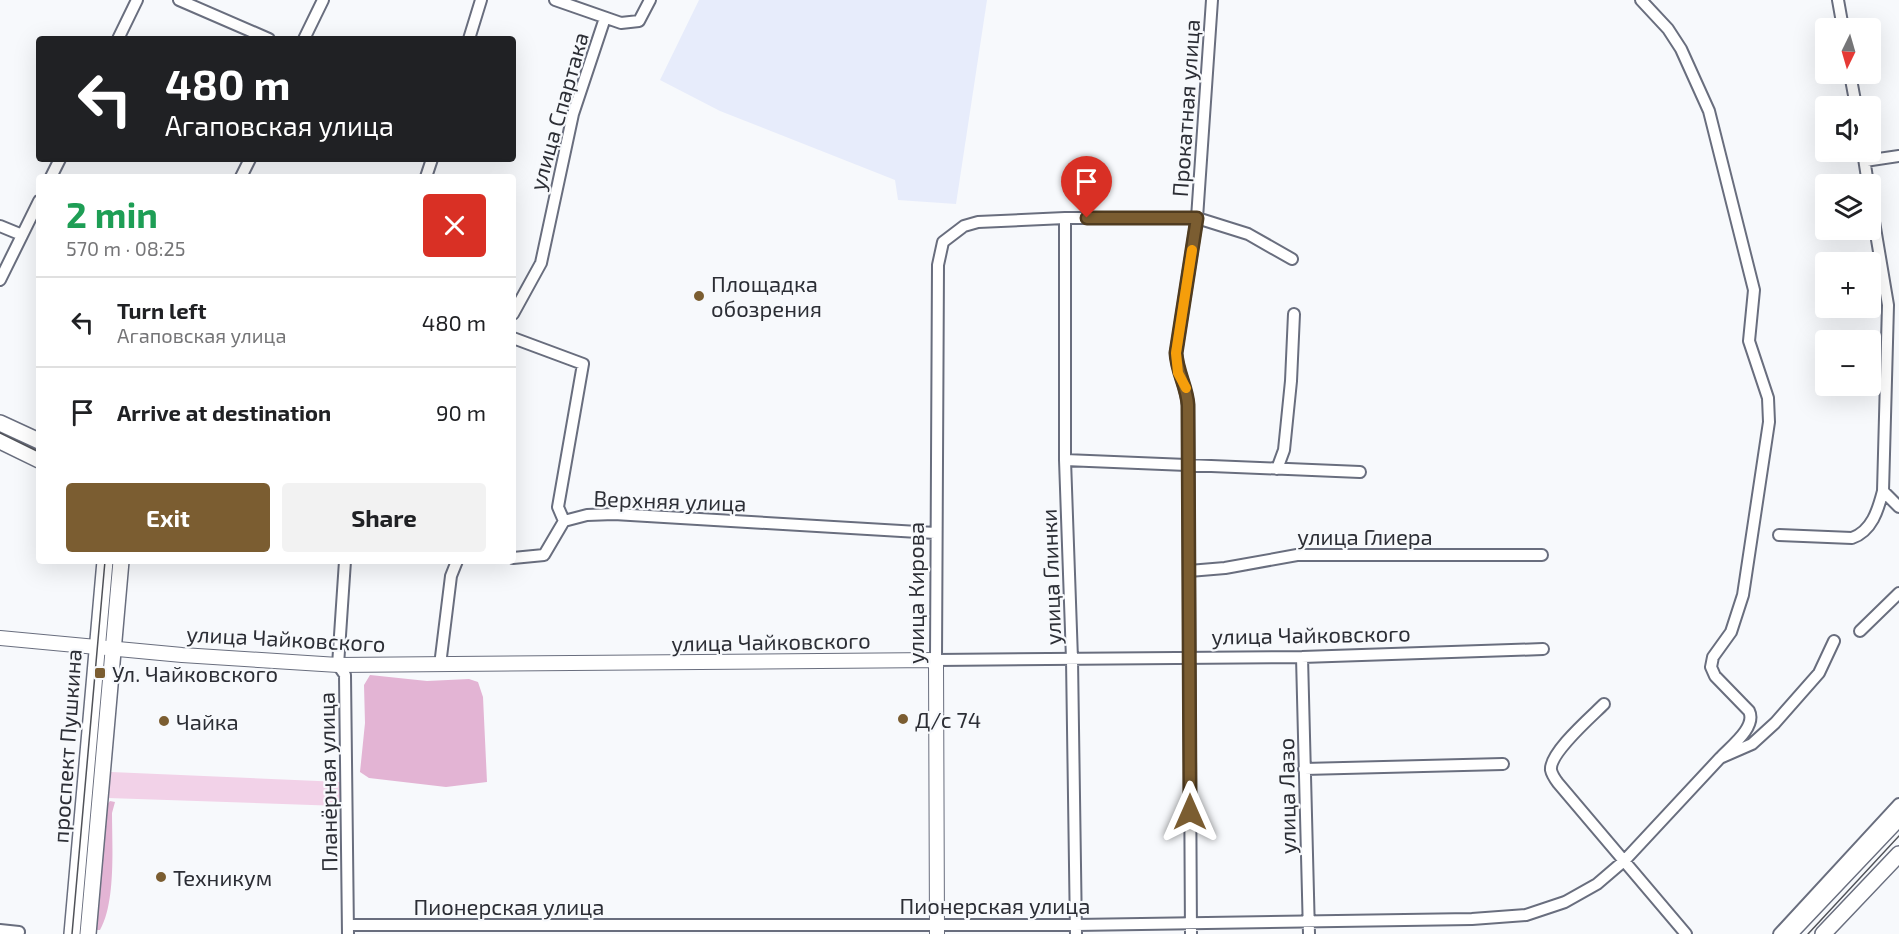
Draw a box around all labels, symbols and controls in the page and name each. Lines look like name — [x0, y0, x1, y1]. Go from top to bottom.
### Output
street label: Прокатная улица — [1166, 18, 1205, 198]
north arrow — [1815, 18, 1881, 84]
map controls — [1815, 18, 1881, 396]
street label: улица Спартака — [523, 29, 594, 193]
text: 480 m — [165, 58, 291, 108]
icon: left — [66, 60, 144, 138]
button: sound — [1815, 96, 1881, 162]
text: Агаповская улица — [165, 109, 394, 141]
pin — [1061, 156, 1112, 218]
icon: arrive — [1070, 165, 1103, 198]
button: layers — [1815, 174, 1881, 240]
text: 2 min — [66, 192, 158, 235]
button: close — [423, 194, 486, 257]
text: 570 m · 08:25 — [66, 236, 186, 260]
button: + — [1815, 252, 1881, 318]
place label: Площадка обозрения — [711, 270, 822, 321]
marker: Площадка обозрения — [692, 289, 706, 303]
text: Turn left — [117, 297, 206, 323]
icon: left — [66, 306, 99, 339]
text: 480 m — [422, 309, 486, 335]
text: Агаповская улица — [117, 323, 286, 347]
button: − — [1815, 330, 1881, 396]
icon: arrive — [66, 396, 99, 429]
text: Arrive at destination — [117, 399, 331, 425]
text: 90 m — [436, 399, 486, 425]
button: Exit — [66, 483, 270, 552]
button: Share — [282, 483, 486, 552]
street label: Верхняя улица — [593, 484, 747, 517]
street label: улица Глинки — [1035, 508, 1066, 646]
street label: улица Кирова — [902, 522, 929, 664]
street label: улица Глиера — [1297, 523, 1433, 550]
street label: улица Чайковского — [1211, 619, 1411, 650]
street label: улица Чайковского — [186, 620, 386, 657]
street label: улица Чайковского — [671, 626, 871, 657]
street label: проспект Пушкина — [46, 648, 87, 844]
place label: Ул. Чайковского — [112, 660, 278, 686]
marker: Ул. Чайковского — [93, 666, 107, 680]
street label: Планёрная улица — [312, 692, 343, 872]
place label: Д/с 74 — [915, 706, 981, 732]
place label: Чайка — [176, 708, 239, 734]
marker: Д/с 74 — [896, 712, 910, 726]
marker: Чайка — [157, 714, 171, 728]
street label: улица Лазо — [1272, 738, 1301, 854]
position arrow — [1158, 780, 1222, 844]
place label: Техникум — [173, 864, 272, 891]
marker: Техникум — [154, 870, 168, 884]
street label: Пионерская улица — [900, 892, 1090, 919]
street label: Пионерская улица — [414, 893, 604, 920]

